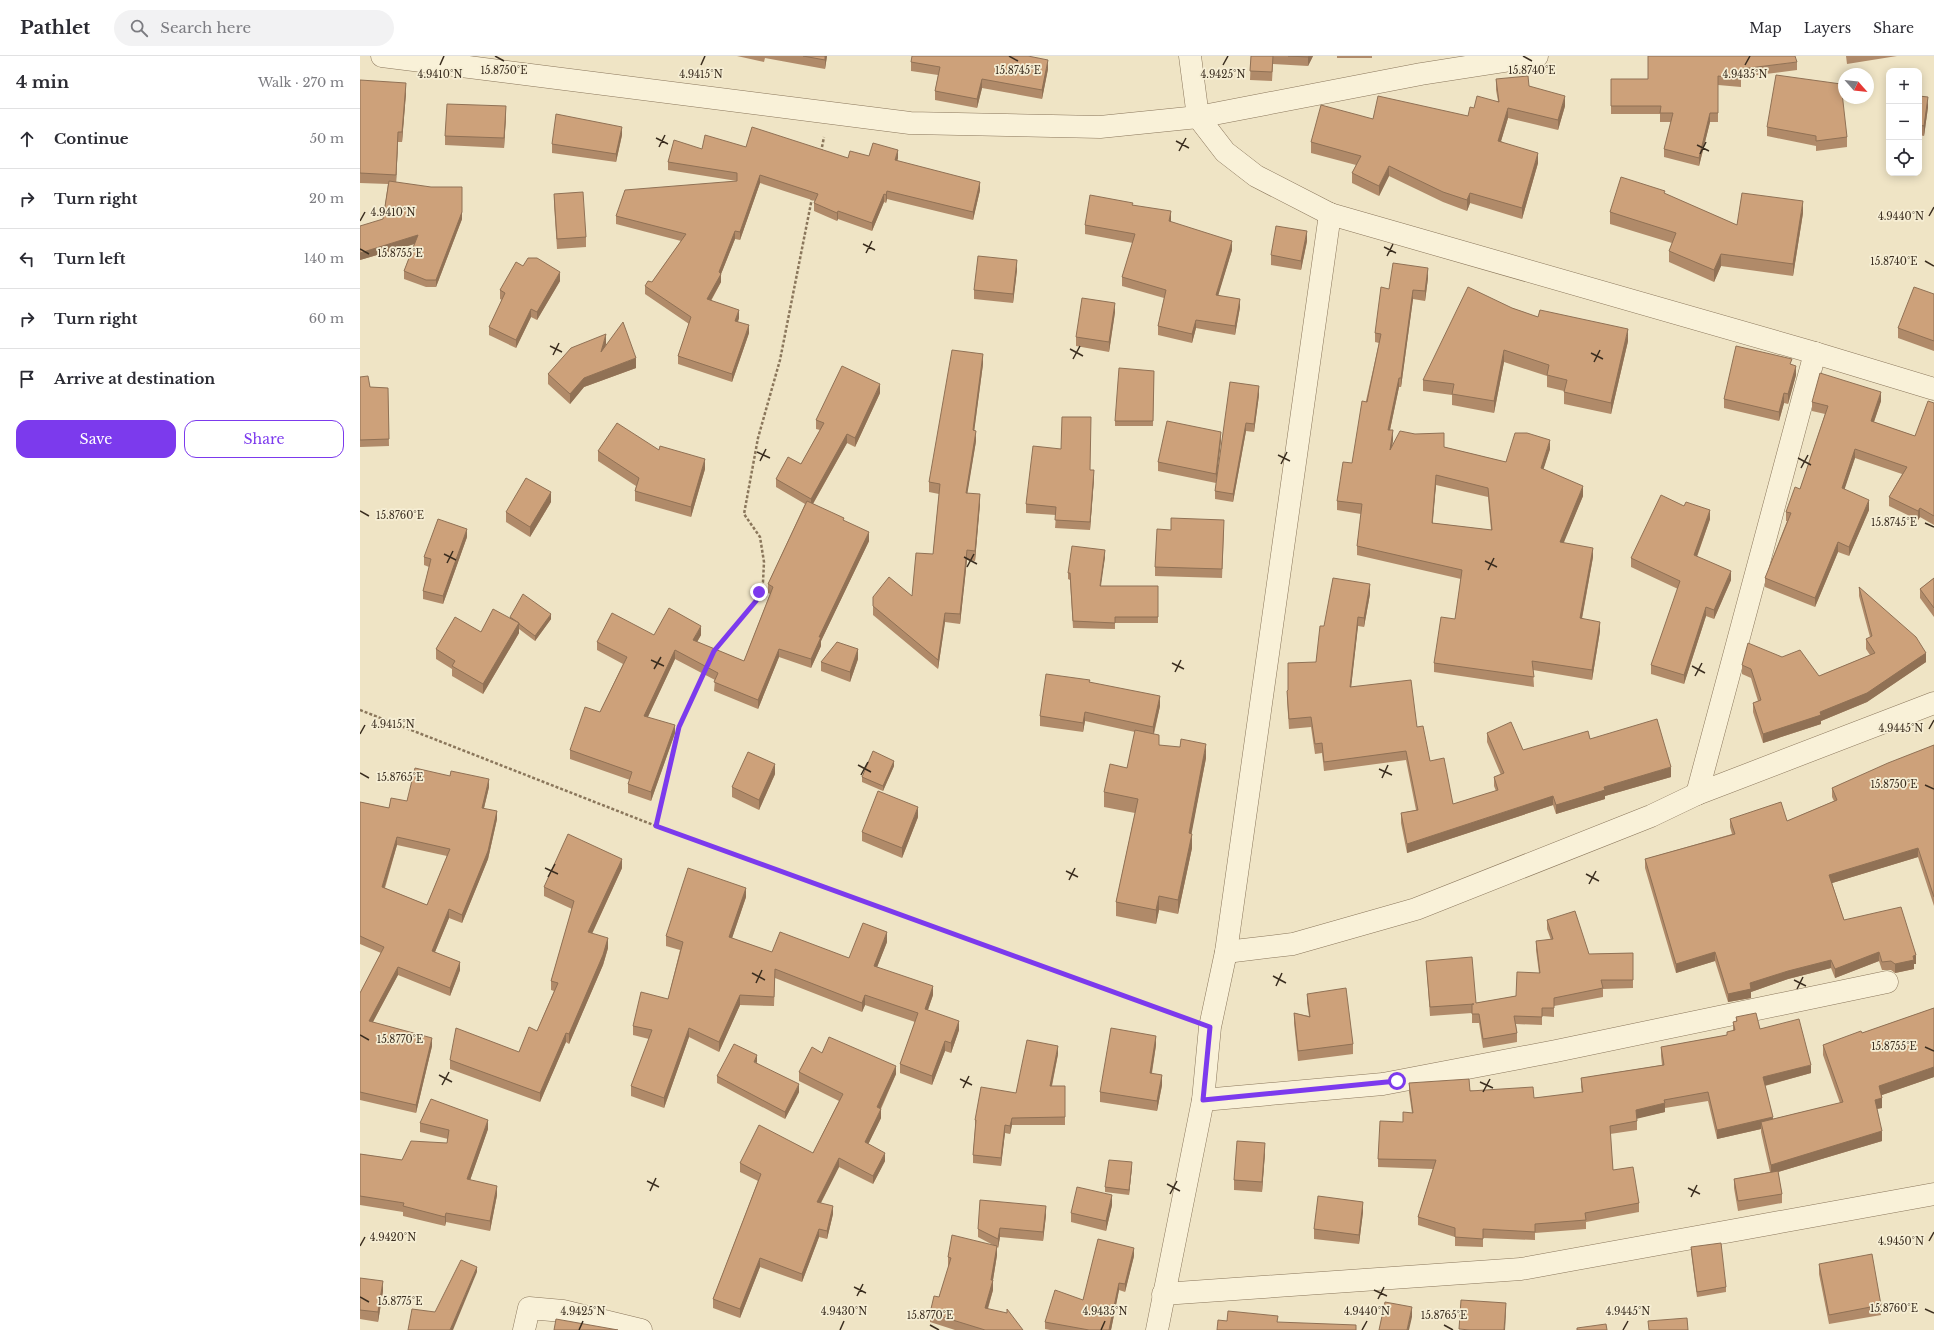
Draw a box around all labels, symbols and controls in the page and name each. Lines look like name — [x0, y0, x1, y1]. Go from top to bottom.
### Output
search box — [114, 10, 394, 46]
text: Pathlet — [20, 16, 90, 39]
icon: search — [128, 17, 150, 39]
text: Search here — [160, 18, 251, 37]
text: Map — [1749, 19, 1782, 37]
text: Layers — [1804, 19, 1851, 37]
text: Share — [1873, 19, 1914, 37]
text: 15.8750°E — [480, 64, 528, 77]
text: 15.8745°E — [995, 64, 1041, 77]
text: 15.8740°E — [1508, 64, 1556, 77]
text: 4.9410°N — [418, 68, 462, 81]
text: 4.9415°N — [679, 68, 723, 81]
text: 4.9425°N — [1200, 68, 1246, 81]
text: 4.9435°N — [1722, 68, 1768, 81]
north arrow — [1838, 68, 1874, 104]
map controls — [1886, 68, 1922, 176]
button: + — [1886, 68, 1922, 104]
text: 4 min — [16, 72, 69, 93]
text: Walk · 270 m — [258, 74, 344, 91]
button: − — [1886, 104, 1922, 140]
icon: ahead — [16, 128, 38, 150]
text: Continue — [54, 129, 129, 148]
text: 50 m — [310, 130, 344, 147]
button: locate — [1886, 140, 1922, 176]
icon: right — [16, 188, 38, 210]
text: Turn right — [54, 189, 137, 208]
text: 20 m — [309, 190, 344, 207]
text: 4.9410°N — [371, 206, 415, 219]
text: 4.9440°N — [1878, 210, 1924, 223]
text: 15.8755°E — [377, 247, 423, 260]
icon: left — [16, 248, 38, 270]
text: Turn left — [54, 249, 125, 268]
text: 140 m — [304, 250, 344, 267]
text: 15.8740°E — [1870, 255, 1918, 268]
icon: right — [16, 308, 38, 330]
text: Turn right — [54, 309, 137, 328]
text: 60 m — [309, 310, 344, 327]
icon: arrive — [16, 368, 38, 390]
text: Arrive at destination — [54, 369, 215, 388]
button: Save — [16, 420, 176, 458]
button: Share — [184, 420, 344, 458]
text: 15.8760°E — [376, 509, 424, 522]
text: 15.8745°E — [1871, 516, 1917, 529]
route end — [750, 583, 768, 601]
text: 4.9415°N — [371, 718, 415, 731]
text: 4.9445°N — [1879, 722, 1923, 735]
text: 15.8765°E — [377, 771, 423, 784]
text: 15.8750°E — [1870, 778, 1918, 791]
text: 15.8770°E — [377, 1033, 423, 1046]
text: 15.8755°E — [1871, 1040, 1917, 1053]
route start — [1388, 1072, 1406, 1090]
text: 4.9420°N — [370, 1231, 416, 1244]
text: 4.9450°N — [1878, 1235, 1924, 1248]
text: 15.8775°E — [377, 1295, 423, 1308]
text: 15.8760°E — [1870, 1302, 1918, 1315]
text: 4.9425°N — [560, 1305, 606, 1318]
text: 4.9430°N — [821, 1305, 867, 1318]
text: 4.9435°N — [1082, 1305, 1128, 1318]
text: 4.9440°N — [1344, 1305, 1390, 1318]
text: 4.9445°N — [1606, 1305, 1650, 1318]
text: 15.8770°E — [907, 1309, 953, 1322]
text: 15.8765°E — [1421, 1309, 1467, 1322]

